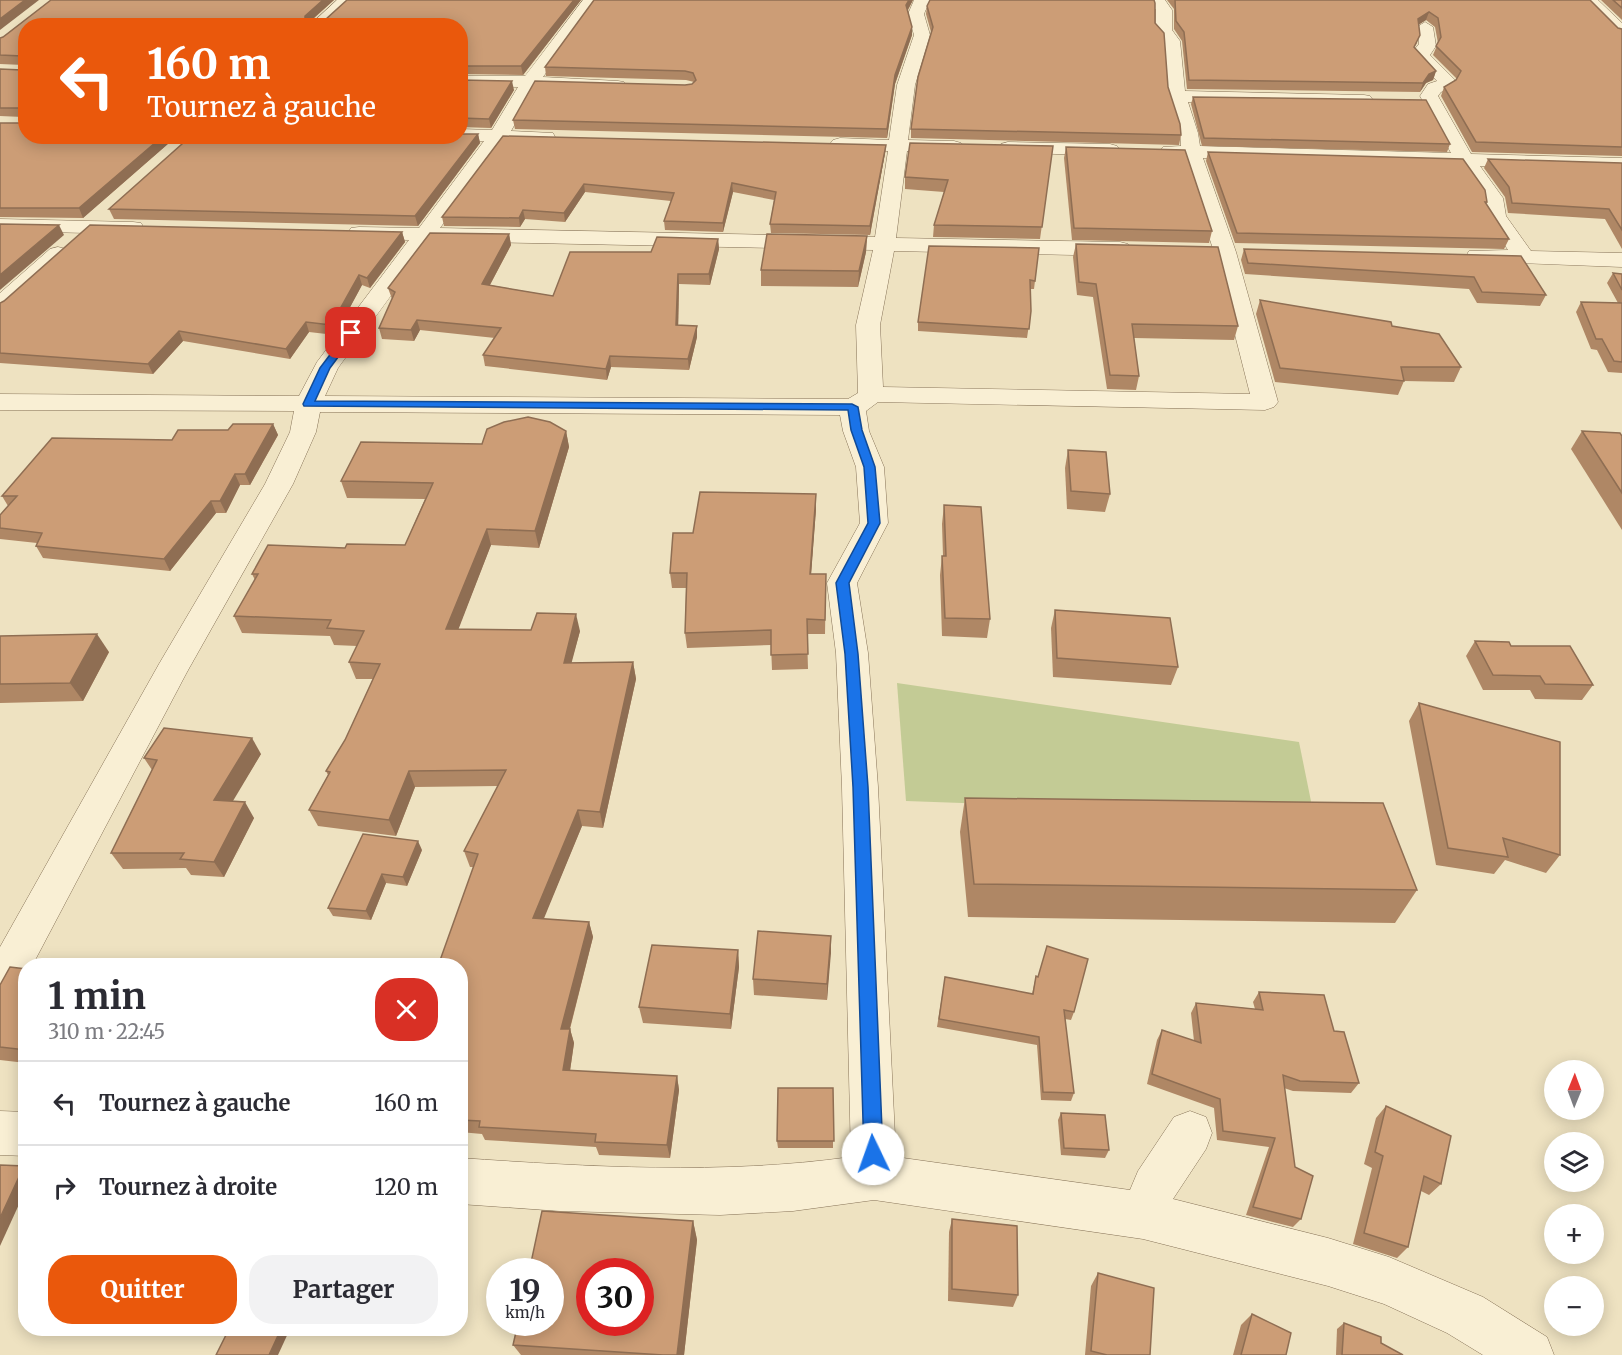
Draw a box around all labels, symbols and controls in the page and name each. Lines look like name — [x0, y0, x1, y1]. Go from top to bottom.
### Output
text: 160 m — [147, 38, 271, 90]
icon: left — [48, 42, 126, 120]
text: Tournez à gauche — [147, 90, 376, 124]
pin — [325, 307, 376, 358]
icon: arrive — [334, 316, 367, 349]
text: 1 min — [48, 974, 146, 1019]
button: close — [375, 978, 438, 1041]
text: 310 m · 22:45 — [48, 1019, 165, 1044]
north arrow — [1544, 1060, 1604, 1120]
map controls — [1544, 1060, 1604, 1336]
icon: left — [48, 1087, 81, 1120]
text: Tournez à gauche — [99, 1089, 290, 1117]
text: 160 m — [374, 1089, 438, 1117]
position arrow — [841, 1122, 905, 1186]
button: layers — [1544, 1132, 1604, 1192]
icon: right — [48, 1171, 81, 1204]
text: Tournez à droite — [99, 1173, 277, 1201]
text: 120 m — [374, 1173, 438, 1201]
button: + — [1544, 1204, 1604, 1264]
button: Quitter — [48, 1255, 237, 1324]
button: Partager — [249, 1255, 438, 1324]
speed limit sign: 30 — [576, 1258, 654, 1336]
text: 19 — [509, 1271, 541, 1309]
button: − — [1544, 1276, 1604, 1336]
text: km/h — [505, 1303, 545, 1322]

